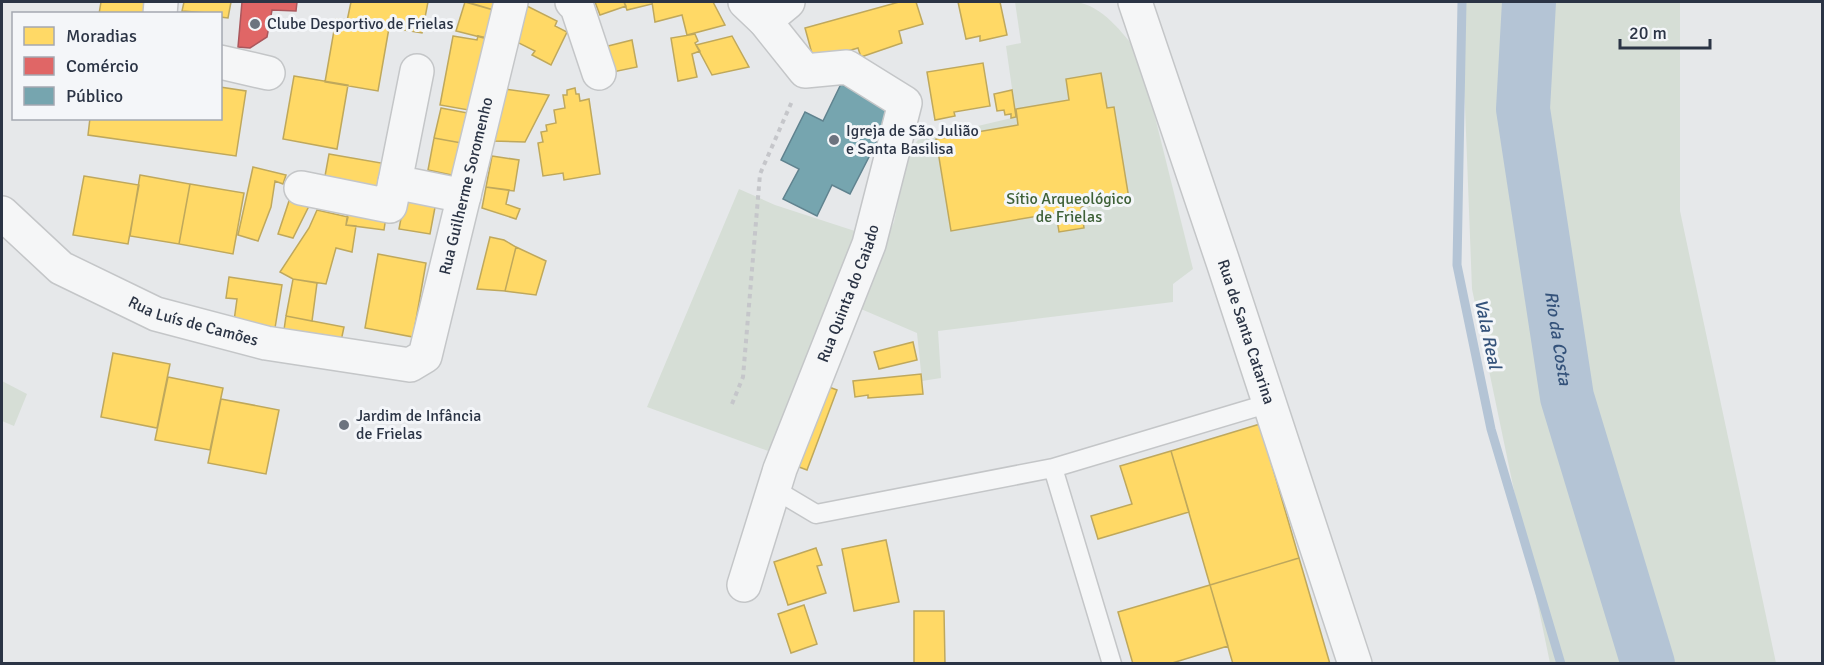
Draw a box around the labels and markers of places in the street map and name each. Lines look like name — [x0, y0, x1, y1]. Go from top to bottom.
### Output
place label: Clube Desportivo de Frielas — [267, 14, 453, 34]
marker: Clube Desportivo de Frielas — [248, 17, 262, 31]
place label: Igreja de São Julião e Santa Basilisa — [846, 121, 979, 159]
marker: Igreja de São Julião e Santa Basilisa — [827, 133, 841, 147]
place label: Jardim de Infância de Frielas — [356, 406, 481, 444]
marker: Jardim de Infância de Frielas — [337, 418, 351, 432]

